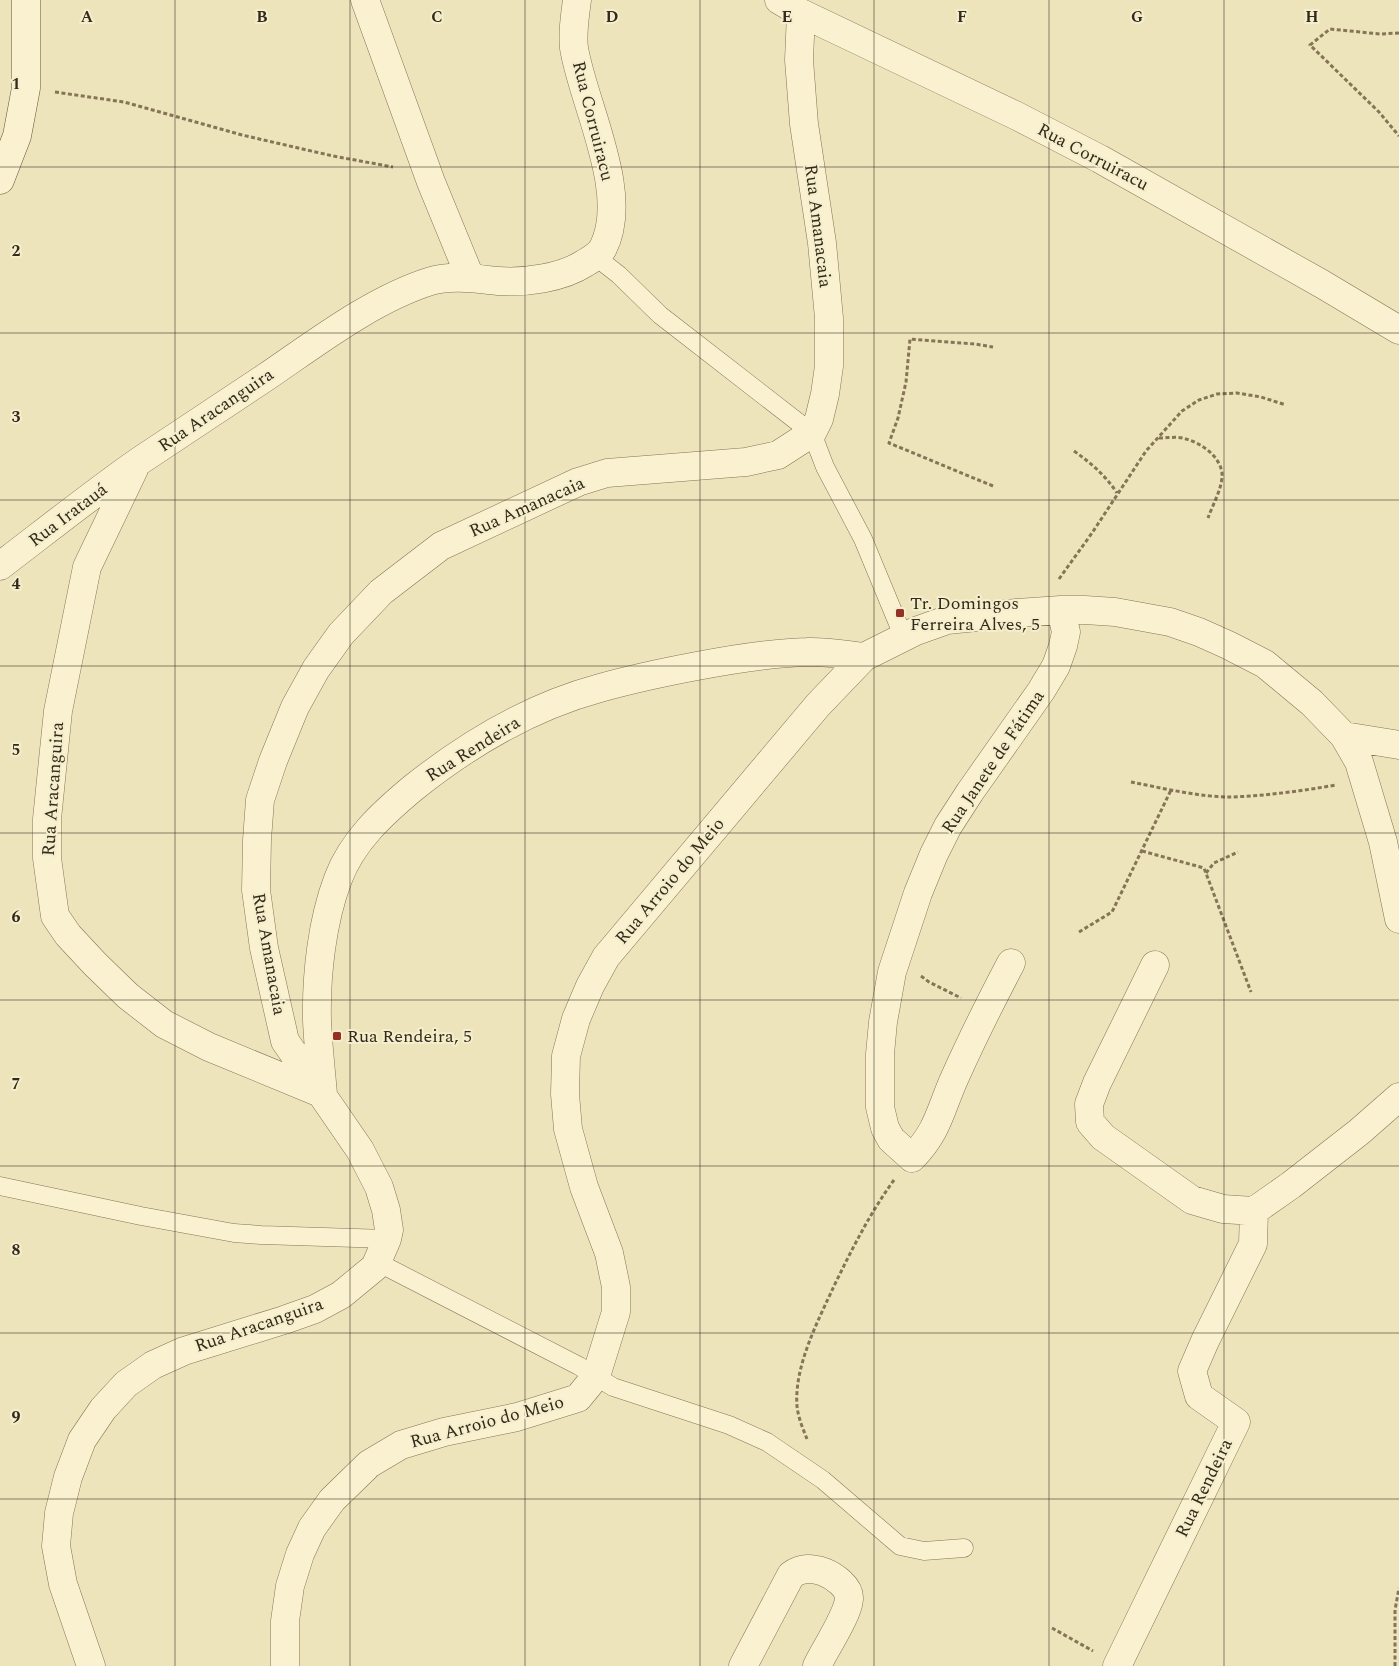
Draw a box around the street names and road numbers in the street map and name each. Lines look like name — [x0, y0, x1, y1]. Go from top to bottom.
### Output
street label: Rua Corruiracu — [565, 58, 621, 184]
street label: Rua Corruiracu — [1032, 116, 1154, 198]
street label: Rua Amanacaia — [797, 163, 839, 289]
street label: Rua Aracanguira — [153, 361, 279, 459]
street label: Rua Amanacaia — [465, 469, 589, 545]
street label: Rua Iratauá — [23, 476, 113, 554]
street label: Rua Janete de Fátima — [935, 685, 1051, 839]
street label: Rua Rendeira — [421, 709, 526, 789]
street label: Rua Aracanguira — [35, 721, 71, 857]
street label: Rua Arroio do Meio — [609, 812, 731, 950]
street label: Rua Amanacaia — [245, 891, 293, 1018]
street label: Rua Aracanguira — [191, 1290, 327, 1360]
street label: Rua Arroio do Meio — [407, 1388, 567, 1456]
street label: Rua Rendeira — [1168, 1434, 1240, 1542]

